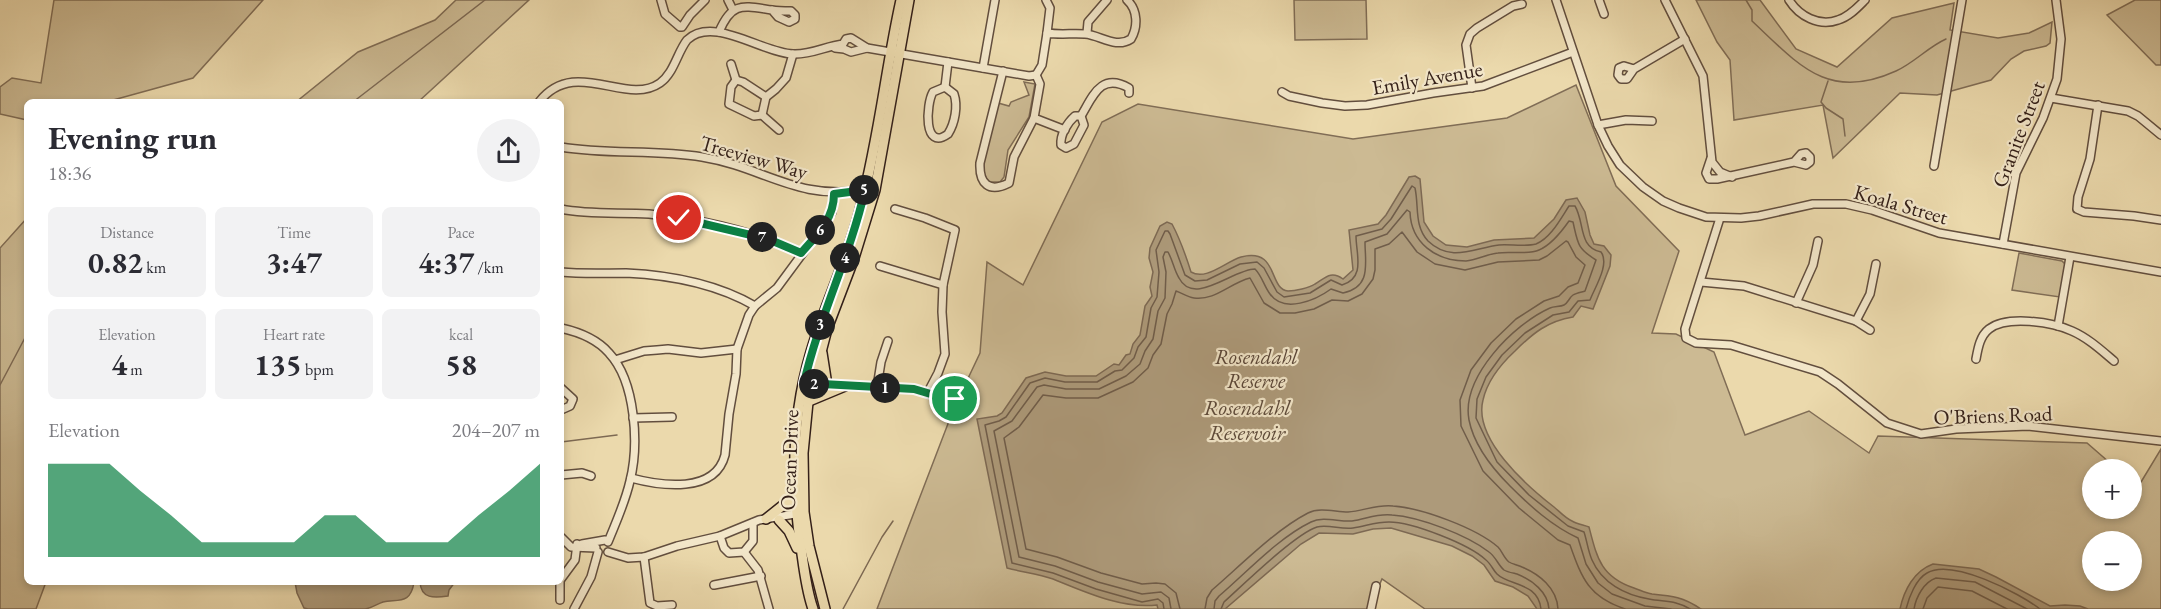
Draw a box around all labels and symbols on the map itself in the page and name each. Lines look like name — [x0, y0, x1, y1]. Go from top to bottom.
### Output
street label: Emily Avenue — [1369, 55, 1485, 101]
street label: Granite Street — [1985, 76, 2051, 191]
street label: Treeview Way — [697, 129, 812, 185]
pin: 5 — [849, 175, 879, 205]
street label: Koala Street — [1851, 178, 1951, 230]
pin — [653, 192, 704, 243]
pin: 6 — [805, 215, 835, 245]
pin: 7 — [747, 222, 777, 252]
pin: 4 — [830, 243, 860, 273]
pin: 3 — [805, 310, 835, 340]
park label: Rosendahl Reserve — [1214, 343, 1299, 394]
pin: 2 — [799, 369, 829, 399]
pin: 1 — [870, 373, 900, 403]
pin — [929, 373, 980, 424]
water label: Rosendahl Reservoir — [1203, 393, 1291, 447]
street label: O'Briens Road — [1933, 399, 2053, 431]
street label: Ocean Drive — [774, 409, 804, 511]

